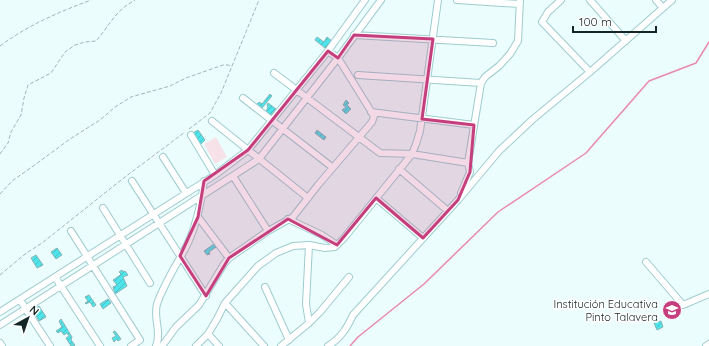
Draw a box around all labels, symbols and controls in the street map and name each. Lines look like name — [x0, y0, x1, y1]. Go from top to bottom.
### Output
scale bar — [573, 8, 656, 34]
text: 100 m — [579, 14, 612, 29]
place label: Institución Educativa Pinto Talavera — [553, 297, 658, 324]
north arrow — [8, 298, 48, 338]
school or university icon: Institución Educativa Pinto Talavera — [661, 299, 683, 321]
text: N — [27, 302, 42, 318]

